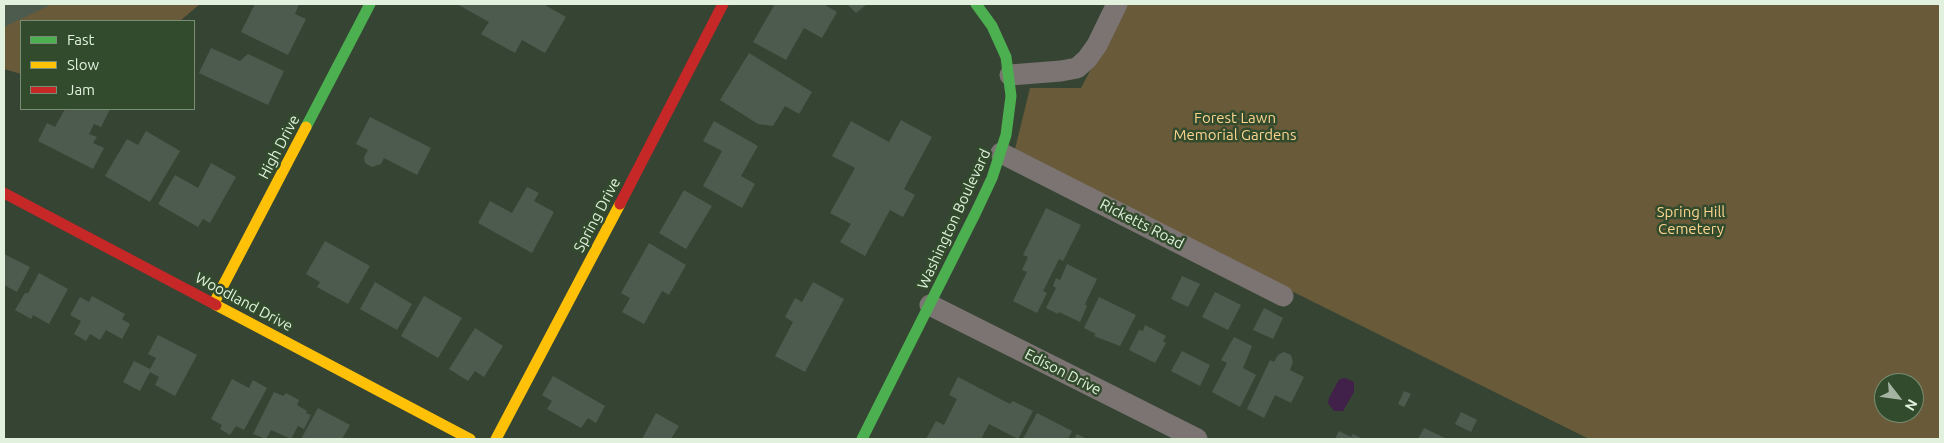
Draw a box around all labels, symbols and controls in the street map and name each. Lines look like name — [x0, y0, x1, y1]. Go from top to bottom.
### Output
legend — [20, 20, 195, 110]
text: Fast — [67, 31, 94, 48]
text: Slow — [67, 56, 99, 73]
text: Jam — [67, 81, 95, 98]
park label: Forest Lawn Memorial Gardens — [1174, 109, 1296, 144]
street label: High Drive — [255, 112, 303, 182]
street label: Washington Boulevard — [914, 146, 994, 292]
street label: Spring Drive — [570, 175, 624, 255]
street label: Ricketts Road — [1097, 195, 1187, 253]
park label: Spring Hill Cemetery — [1657, 203, 1725, 238]
street label: Woodland Drive — [192, 269, 296, 335]
street label: Edison Drive — [1022, 345, 1104, 399]
north arrow — [1874, 373, 1924, 423]
text: N — [1902, 396, 1921, 414]

